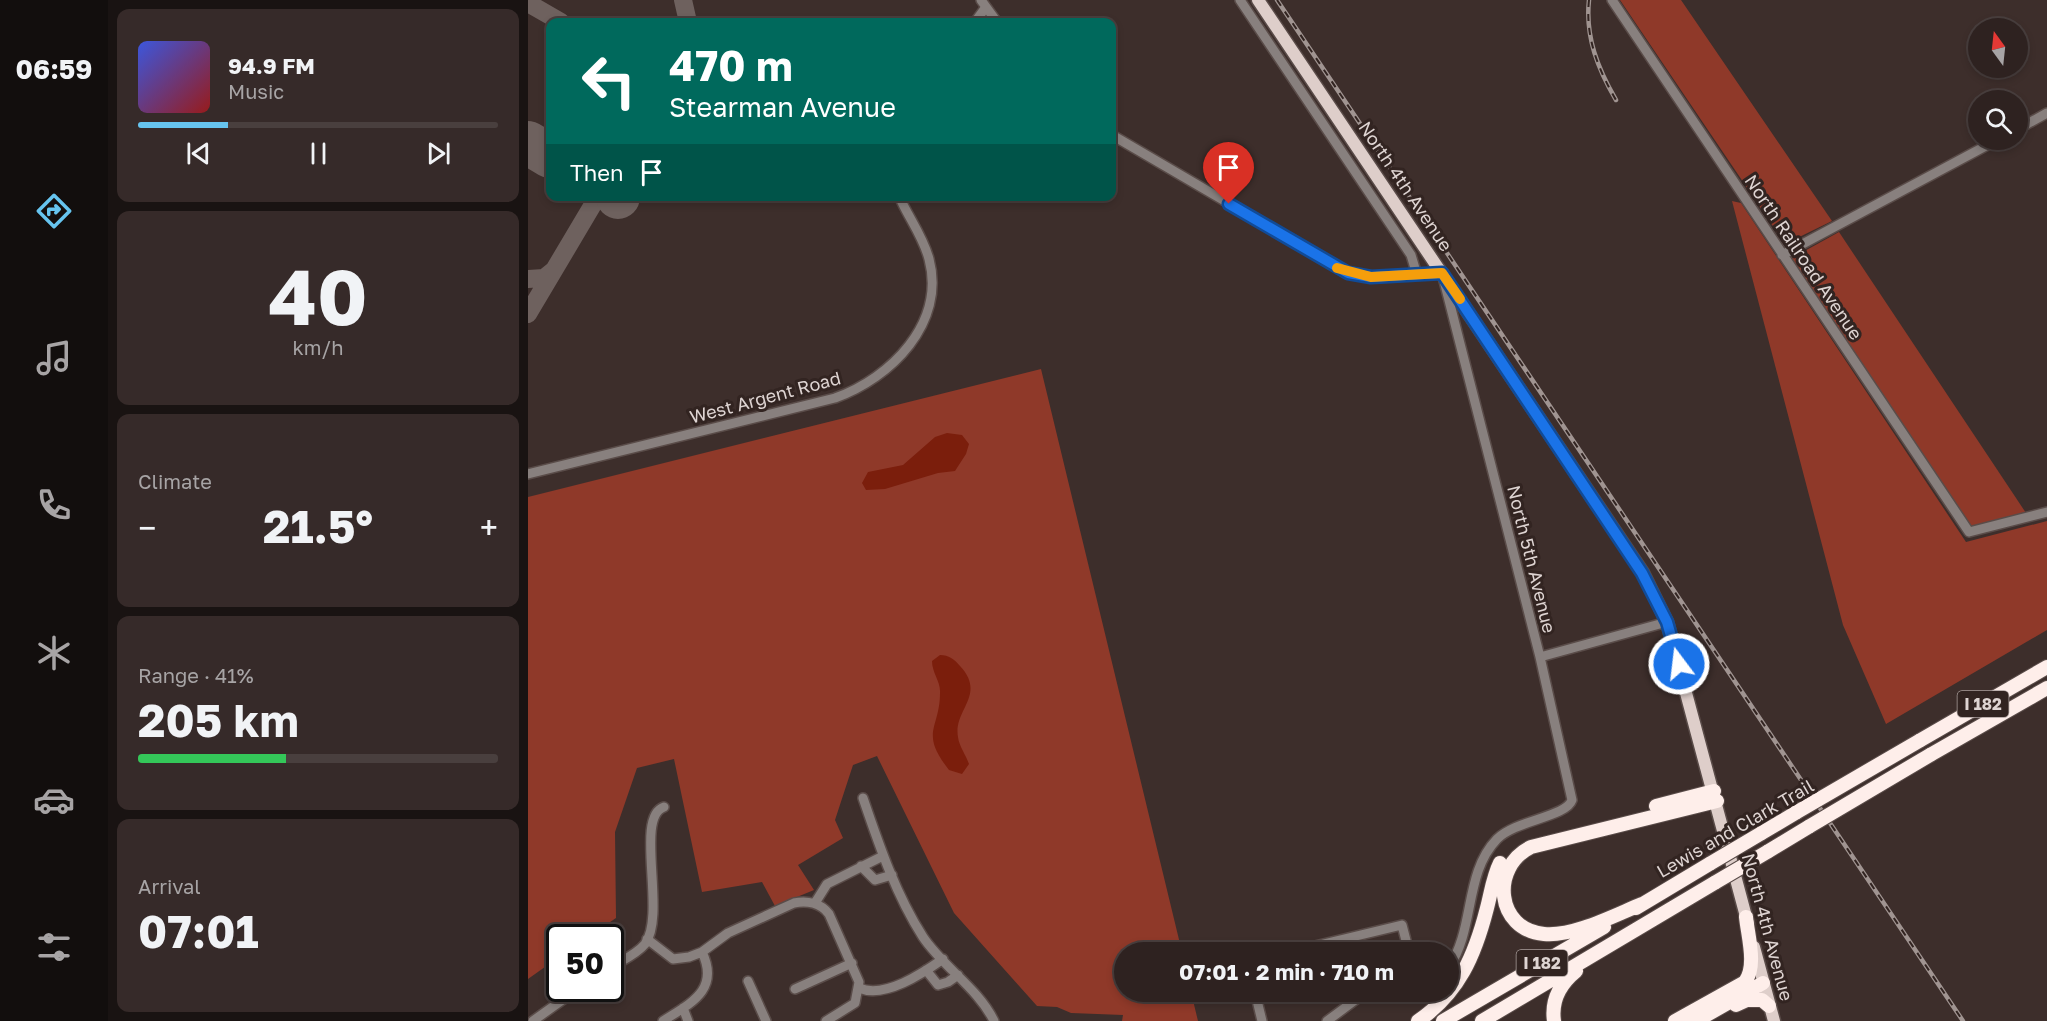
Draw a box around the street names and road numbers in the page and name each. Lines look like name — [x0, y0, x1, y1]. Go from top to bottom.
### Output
street label: North 4th Avenue — [1354, 117, 1458, 255]
street label: North Railroad Avenue — [1741, 170, 1867, 344]
street label: West Argent Road — [687, 366, 843, 428]
street label: North 5th Avenue — [1503, 483, 1561, 635]
road number: I 182 — [1958, 691, 2008, 717]
street label: Lewis and Clark Trail — [1653, 774, 1818, 882]
street label: North 4th Avenue — [1738, 851, 1798, 1003]
road number: I 182 — [1516, 950, 1568, 976]

